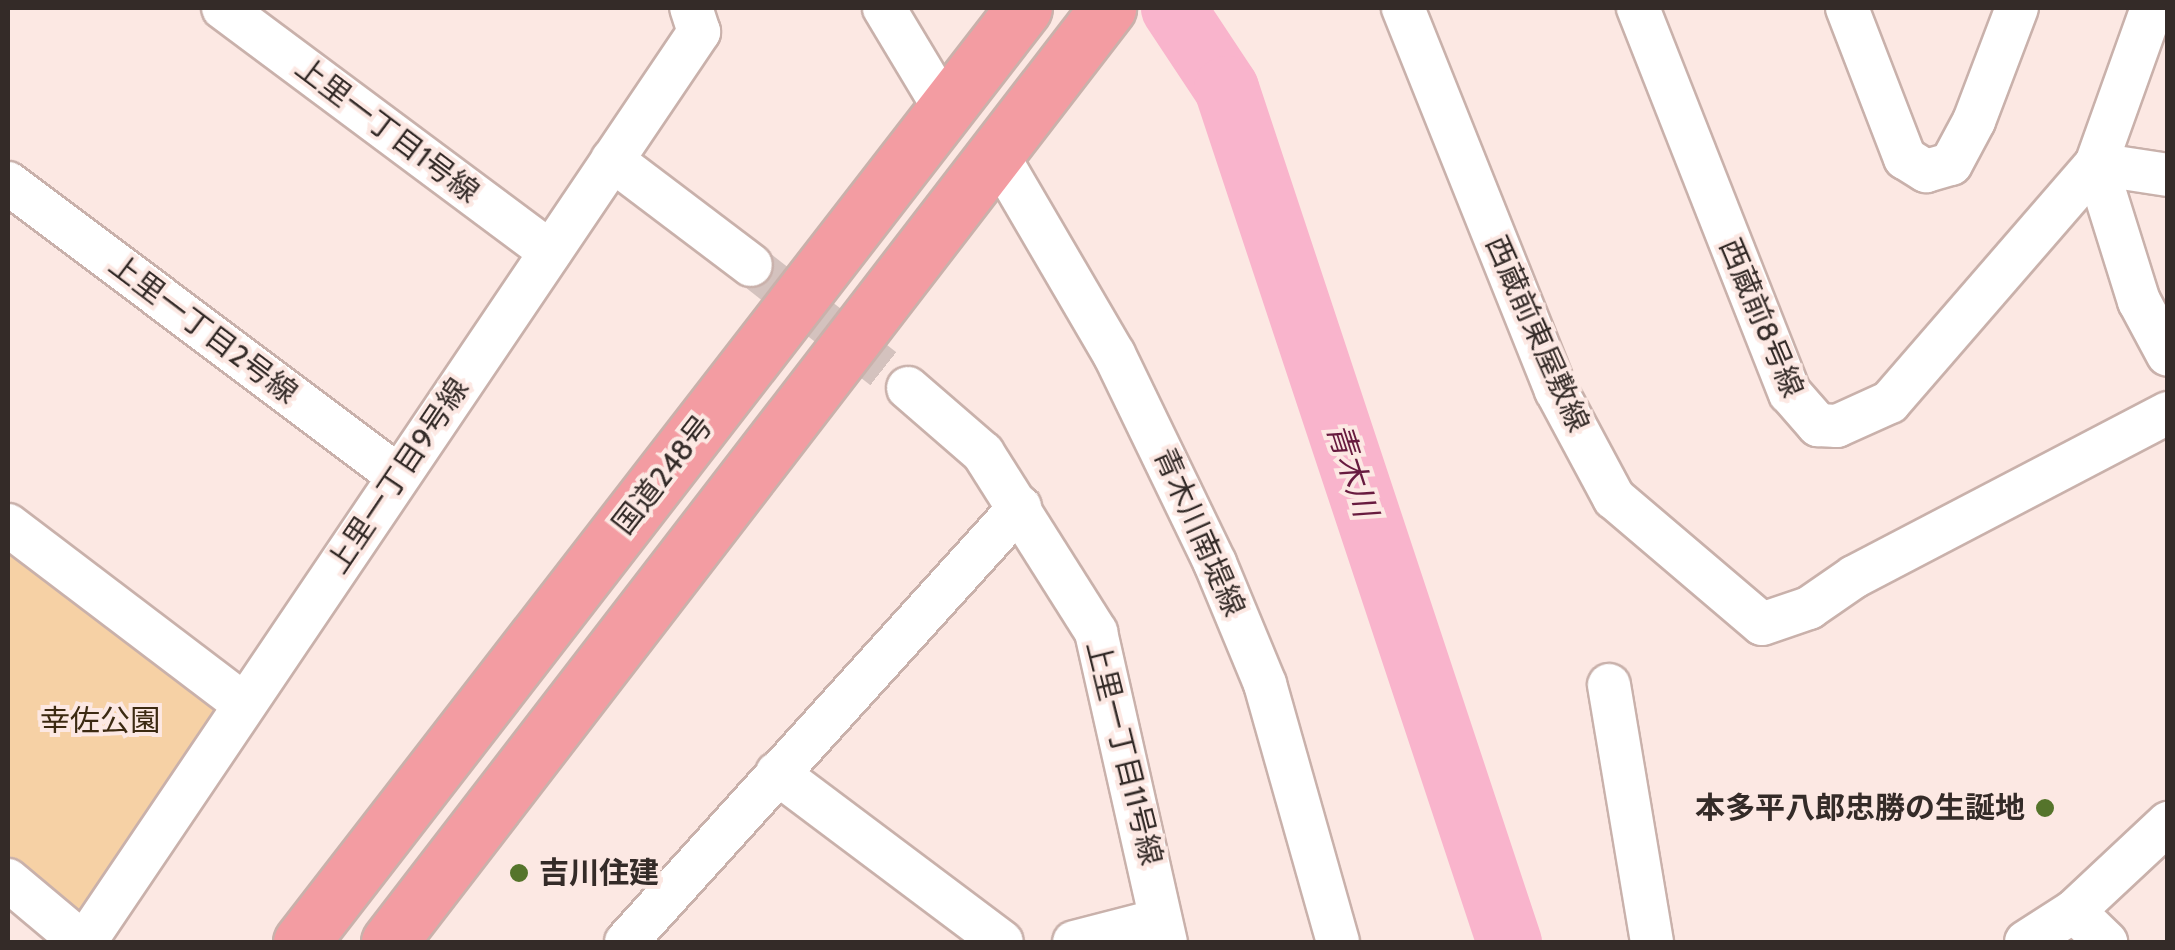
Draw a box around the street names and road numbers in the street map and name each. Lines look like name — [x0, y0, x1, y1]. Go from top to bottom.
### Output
street label: 上里一丁目1号線 — [288, 49, 486, 211]
street label: 西蔵前東屋敷線 — [1478, 231, 1596, 437]
street label: 西蔵前8号線 — [1712, 234, 1810, 402]
street label: 上里一丁目2号線 — [102, 247, 304, 411]
street label: 上里一丁目9号線 — [320, 372, 476, 580]
street label: 国道248号 — [605, 408, 721, 542]
street label: 青木川南堤線 — [1146, 442, 1252, 622]
street label: 上里一丁目11号線 — [1079, 637, 1169, 869]

